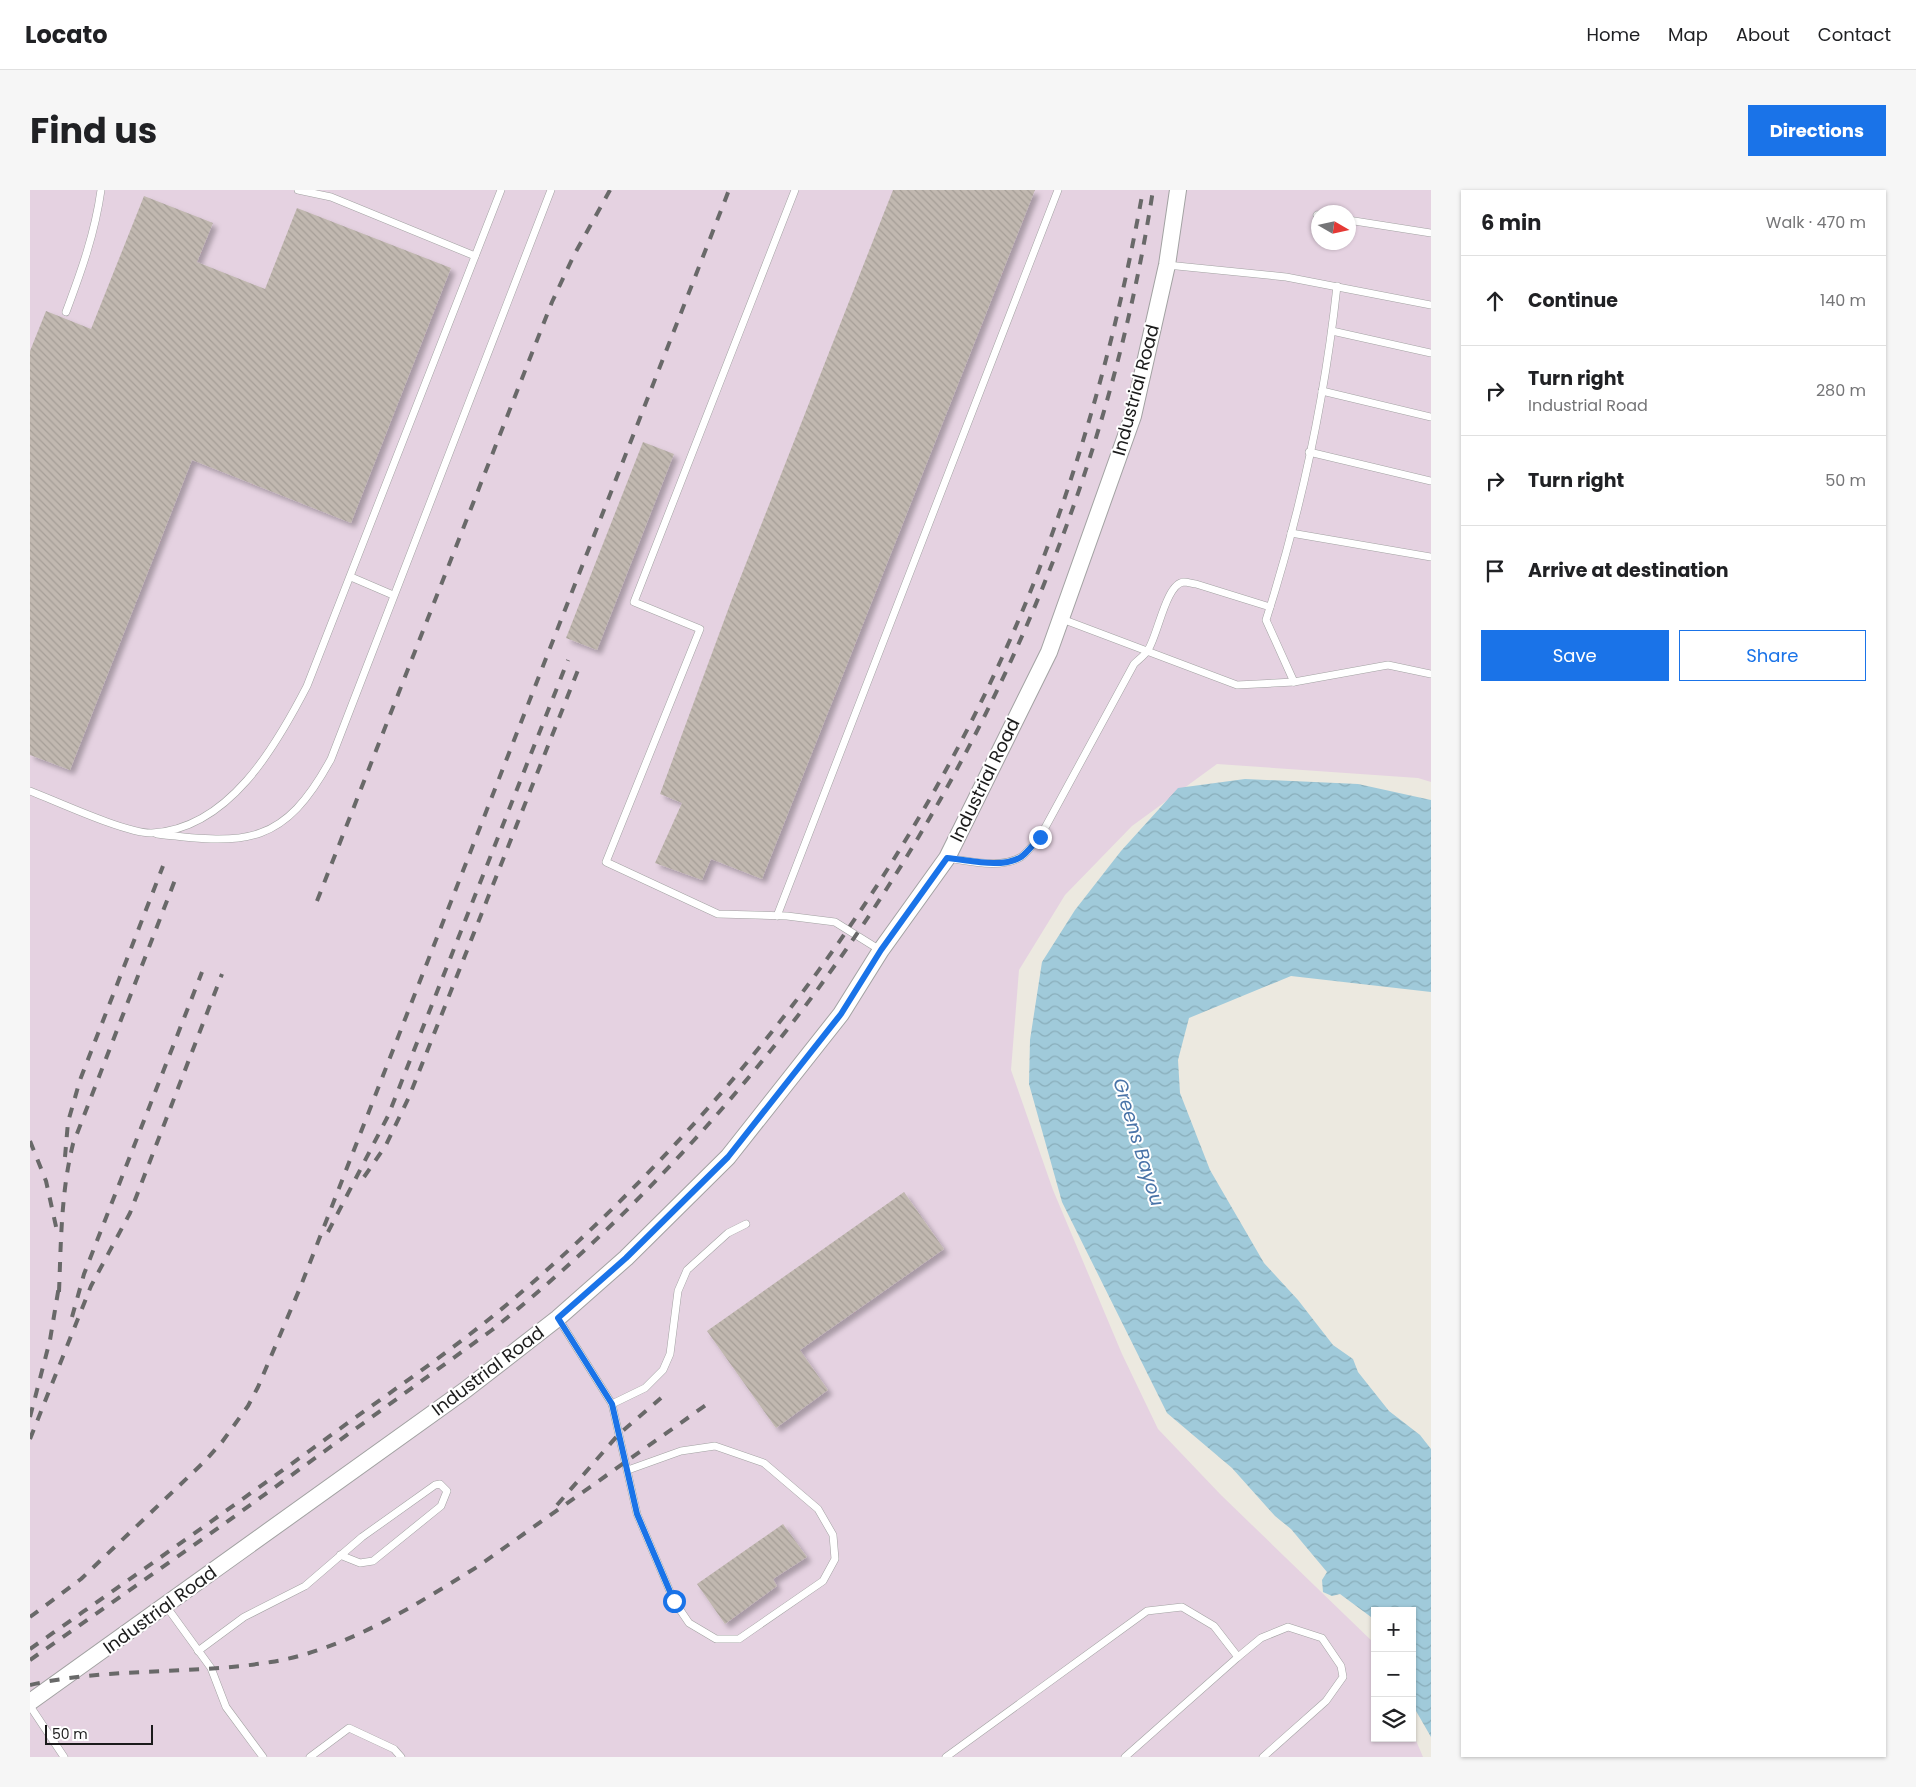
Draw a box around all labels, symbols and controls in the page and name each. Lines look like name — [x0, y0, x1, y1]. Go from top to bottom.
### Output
text: Locato — [25, 18, 108, 51]
text: Home — [1586, 22, 1640, 47]
text: Map — [1668, 22, 1708, 47]
text: About — [1736, 22, 1790, 47]
text: Contact — [1818, 22, 1891, 47]
button: Directions — [1748, 105, 1886, 156]
text: Find us — [30, 106, 157, 155]
north arrow — [1311, 205, 1356, 250]
text: 6 min — [1481, 208, 1541, 237]
text: Walk · 470 m — [1766, 211, 1866, 234]
icon: ahead — [1481, 287, 1509, 315]
text: Continue — [1528, 287, 1618, 314]
text: 140 m — [1820, 289, 1866, 312]
street label: Industrial Road — [1106, 321, 1165, 458]
text: Turn right — [1528, 365, 1624, 392]
icon: right — [1481, 377, 1509, 405]
text: 280 m — [1816, 379, 1866, 402]
text: Industrial Road — [1528, 394, 1648, 417]
icon: right — [1481, 467, 1509, 495]
text: Turn right — [1528, 467, 1624, 494]
text: 50 m — [1825, 469, 1866, 492]
icon: arrive — [1481, 557, 1509, 585]
text: Arrive at destination — [1528, 557, 1729, 584]
button: Save — [1481, 630, 1669, 681]
button: Share — [1679, 630, 1866, 681]
street label: Industrial Road — [944, 714, 1025, 846]
route end — [1029, 826, 1052, 849]
water label: Greens Bayou — [1106, 1075, 1171, 1210]
street label: Industrial Road — [426, 1320, 549, 1421]
street label: Industrial Road — [98, 1560, 222, 1659]
route start — [663, 1590, 686, 1613]
map controls — [1371, 1607, 1416, 1742]
button: + — [1371, 1607, 1416, 1652]
button: − — [1371, 1652, 1416, 1697]
button: layers — [1371, 1697, 1416, 1742]
scale bar — [45, 1722, 152, 1745]
text: 50 m — [52, 1724, 88, 1744]

